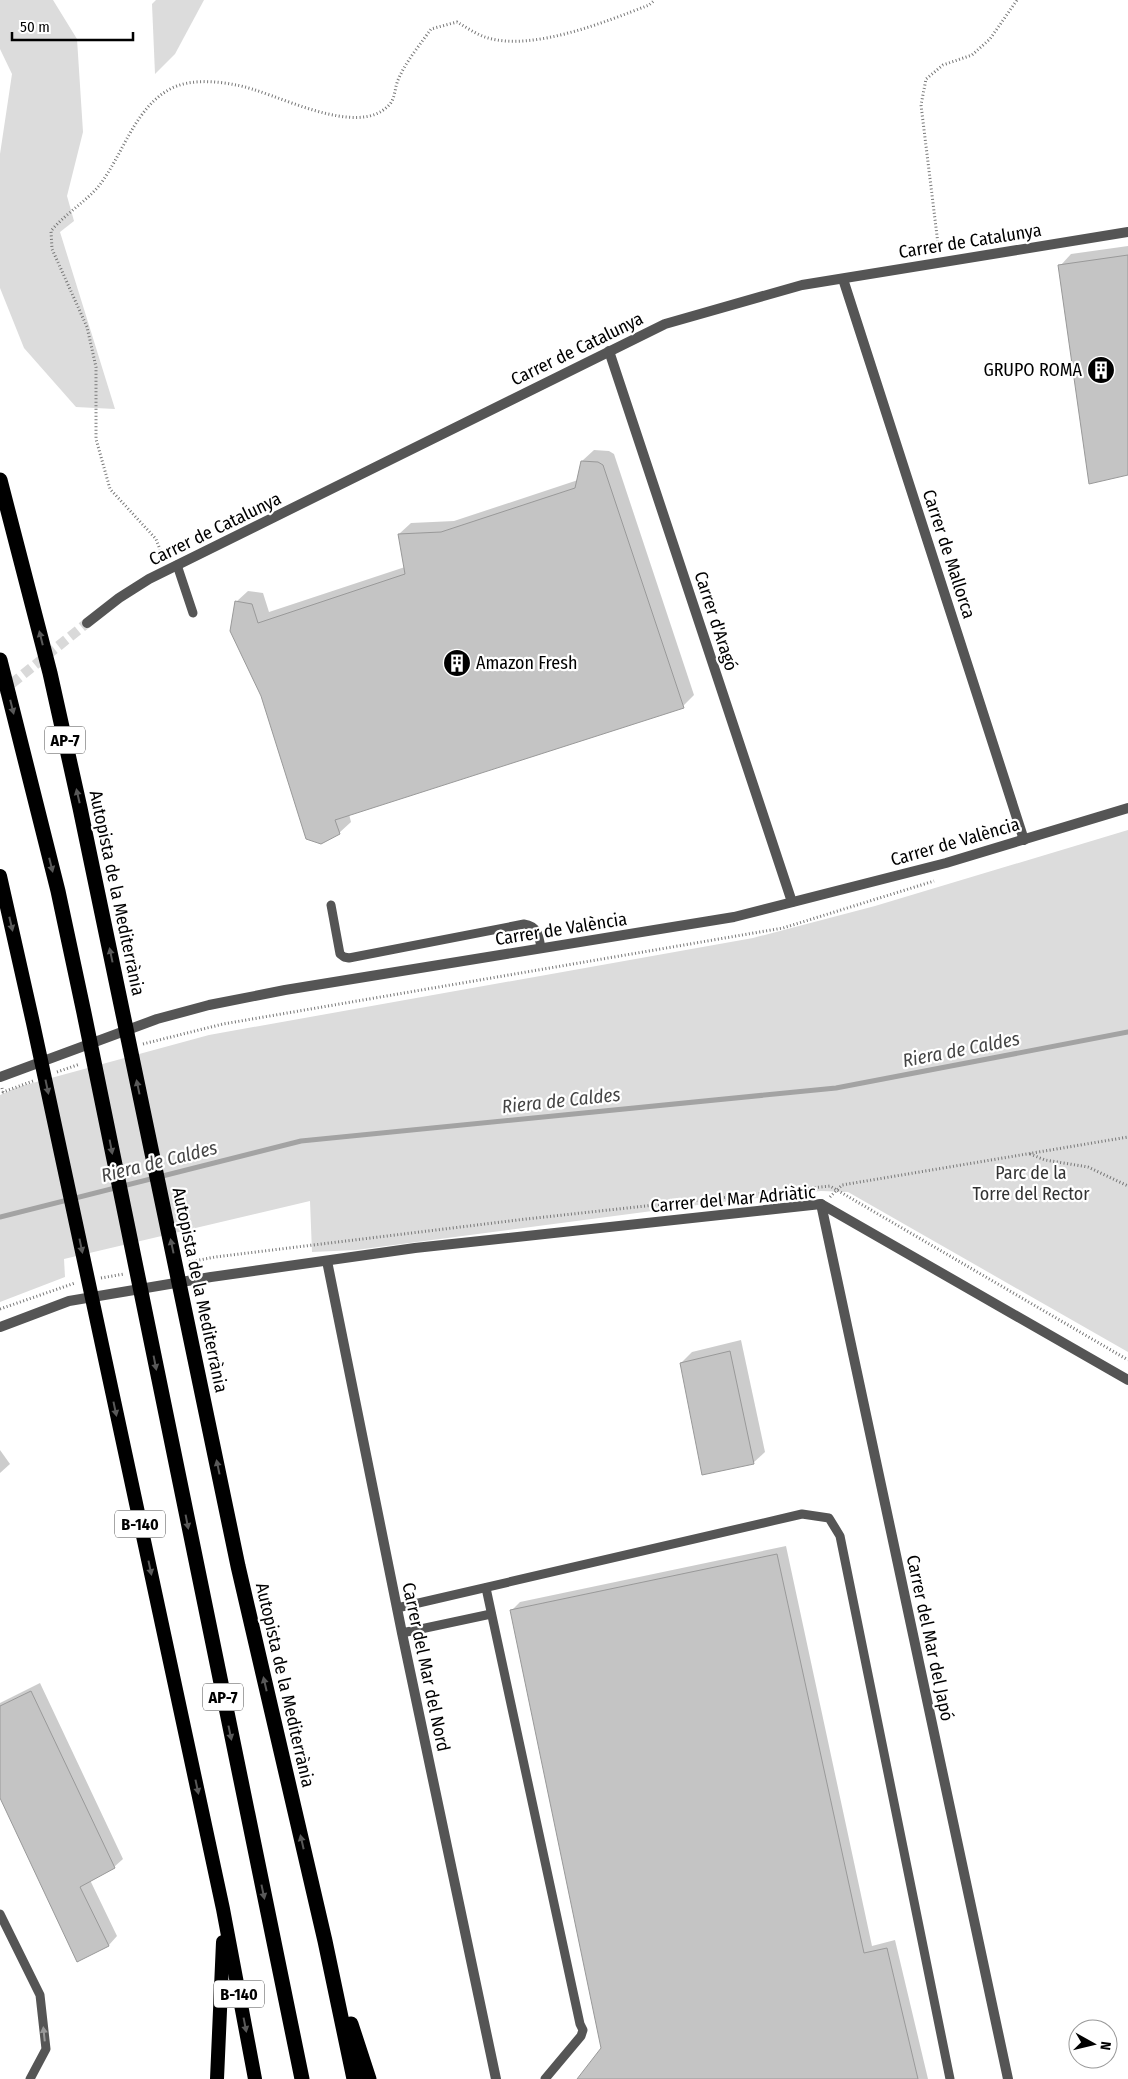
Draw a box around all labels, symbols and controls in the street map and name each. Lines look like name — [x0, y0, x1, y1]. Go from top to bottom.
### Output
scale bar — [12, 10, 134, 42]
text: 50 m — [20, 18, 50, 36]
street label: Carrer de Catalunya — [897, 219, 1043, 263]
street label: Carrer de Catalunya — [507, 307, 647, 391]
building icon: GRUPO ROMA — [1086, 355, 1116, 385]
place label: GRUPO ROMA — [983, 359, 1083, 381]
street label: Carrer de Catalunya — [145, 487, 285, 571]
street label: Carrer de Mallorca — [918, 487, 980, 622]
street label: Carrer d'Aragó — [690, 568, 742, 674]
one-way arrow — [37, 630, 45, 645]
building icon: Amazon Fresh — [442, 648, 472, 678]
place label: Amazon Fresh — [476, 652, 577, 674]
one-way arrow — [8, 700, 16, 715]
road number: AP-7 — [45, 726, 85, 754]
one-way arrow — [74, 788, 82, 803]
street label: Autopista de la Mediterrània — [85, 788, 150, 998]
street label: Carrer de València — [888, 813, 1022, 871]
one-way arrow — [47, 858, 55, 873]
street label: Carrer de València — [493, 908, 629, 950]
one-way arrow — [7, 916, 15, 932]
one-way arrow — [106, 947, 114, 963]
water label: Riera de Caldes — [901, 1027, 1022, 1072]
one-way arrow — [134, 1079, 142, 1095]
one-way arrow — [43, 1080, 51, 1095]
water label: Riera de Caldes — [501, 1083, 621, 1118]
water label: Riera de Caldes — [99, 1136, 220, 1187]
one-way arrow — [107, 1139, 115, 1154]
park label: Parc de la Torre del Rector — [972, 1162, 1090, 1205]
street label: Carrer del Mar Adriàtic — [649, 1181, 817, 1217]
street label: Autopista de la Mediterrània — [168, 1185, 233, 1395]
one-way arrow — [77, 1239, 85, 1254]
one-way arrow — [168, 1239, 176, 1254]
one-way arrow — [151, 1355, 159, 1371]
one-way arrow — [112, 1401, 120, 1417]
one-way arrow — [214, 1459, 222, 1474]
road number: B-140 — [115, 1510, 165, 1538]
one-way arrow — [184, 1515, 192, 1531]
street label: Carrer del Mar del Japó — [902, 1553, 958, 1723]
one-way arrow — [146, 1560, 154, 1575]
street label: Carrer del Mar del Nord — [397, 1580, 455, 1754]
street label: Autopista de la Mediterrània — [251, 1581, 319, 1790]
one-way arrow — [261, 1677, 269, 1692]
road number: AP-7 — [203, 1684, 243, 1710]
one-way arrow — [226, 1725, 234, 1741]
one-way arrow — [193, 1779, 201, 1794]
one-way arrow — [298, 1835, 306, 1850]
one-way arrow — [259, 1885, 267, 1900]
road number: B-140 — [214, 1980, 264, 2008]
one-way arrow — [241, 2018, 249, 2033]
north arrow — [1068, 2019, 1118, 2069]
one-way arrow — [40, 2026, 48, 2042]
text: N — [1096, 2040, 1114, 2051]

